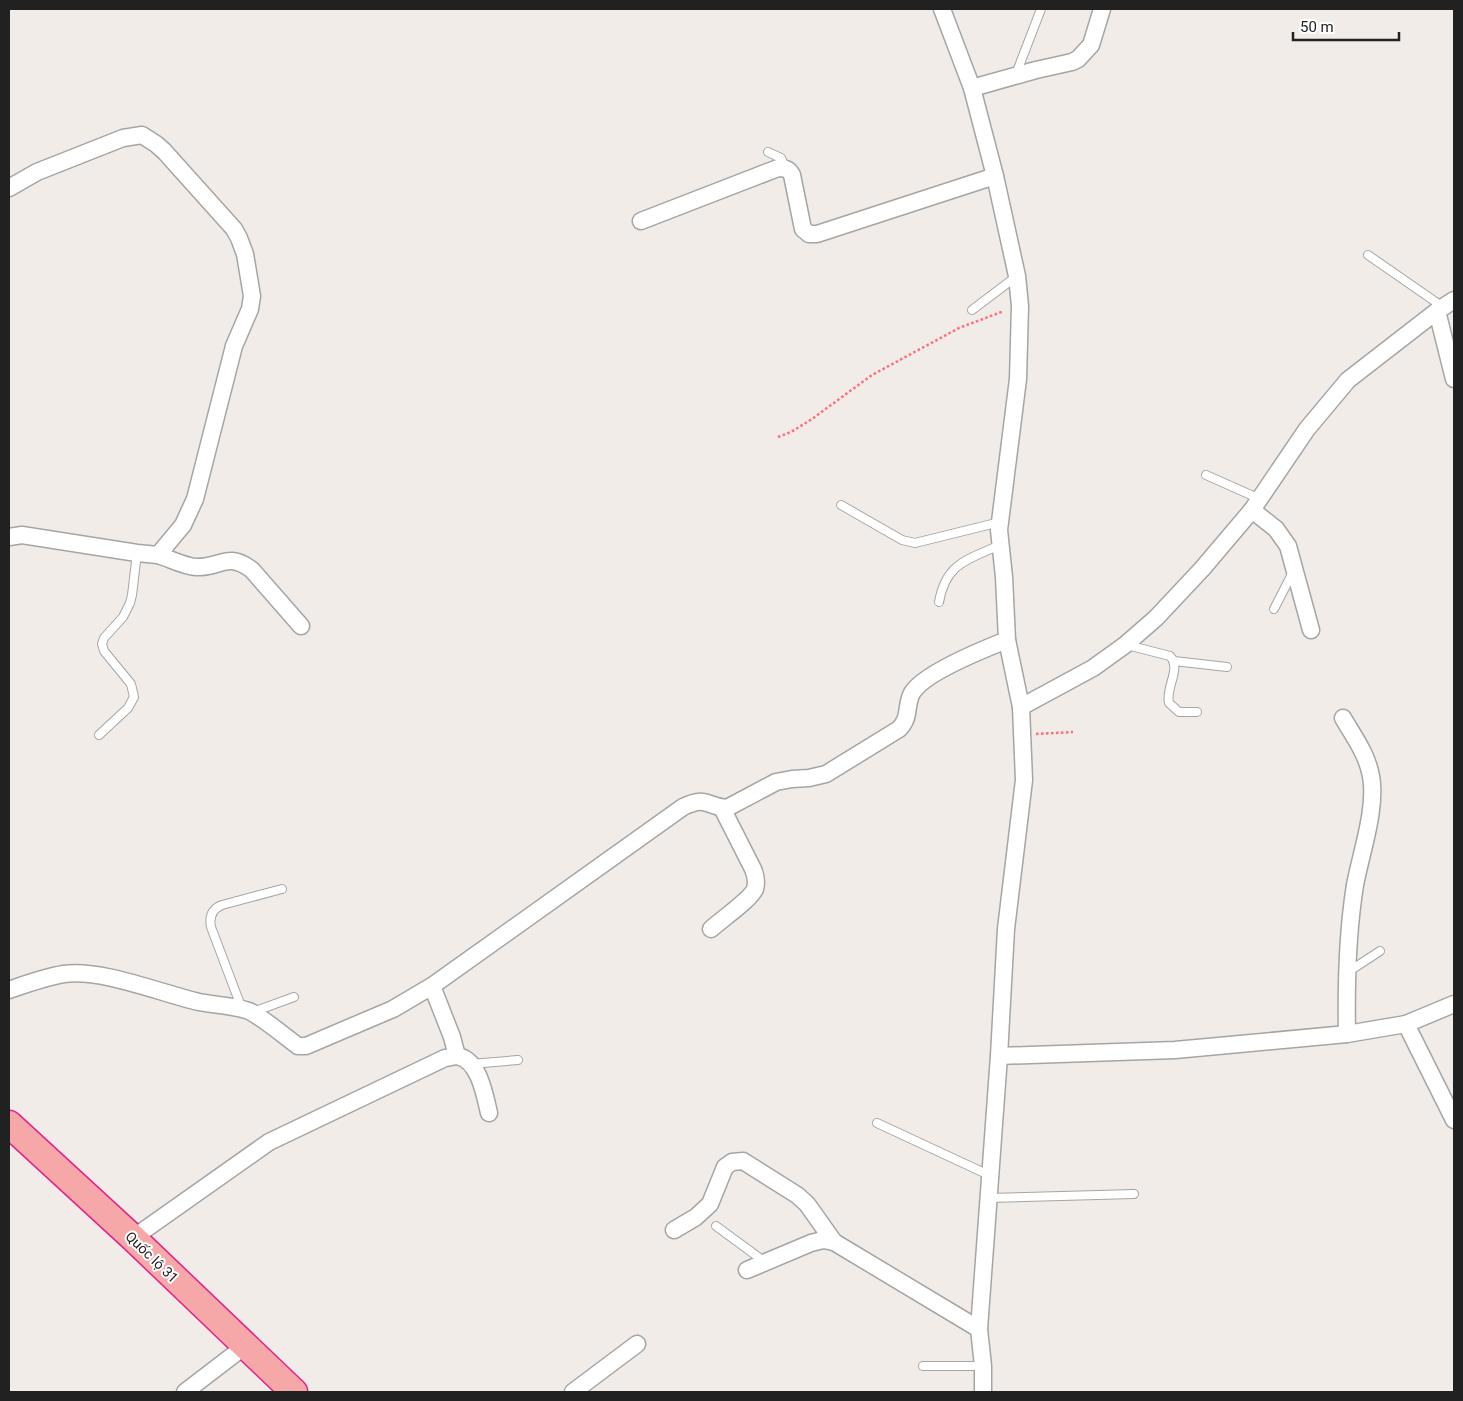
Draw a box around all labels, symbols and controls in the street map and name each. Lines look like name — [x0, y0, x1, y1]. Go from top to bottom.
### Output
scale bar — [1293, 10, 1399, 42]
text: 50 m — [1300, 18, 1334, 36]
street label: Quốc lộ 31 — [122, 1228, 182, 1286]

